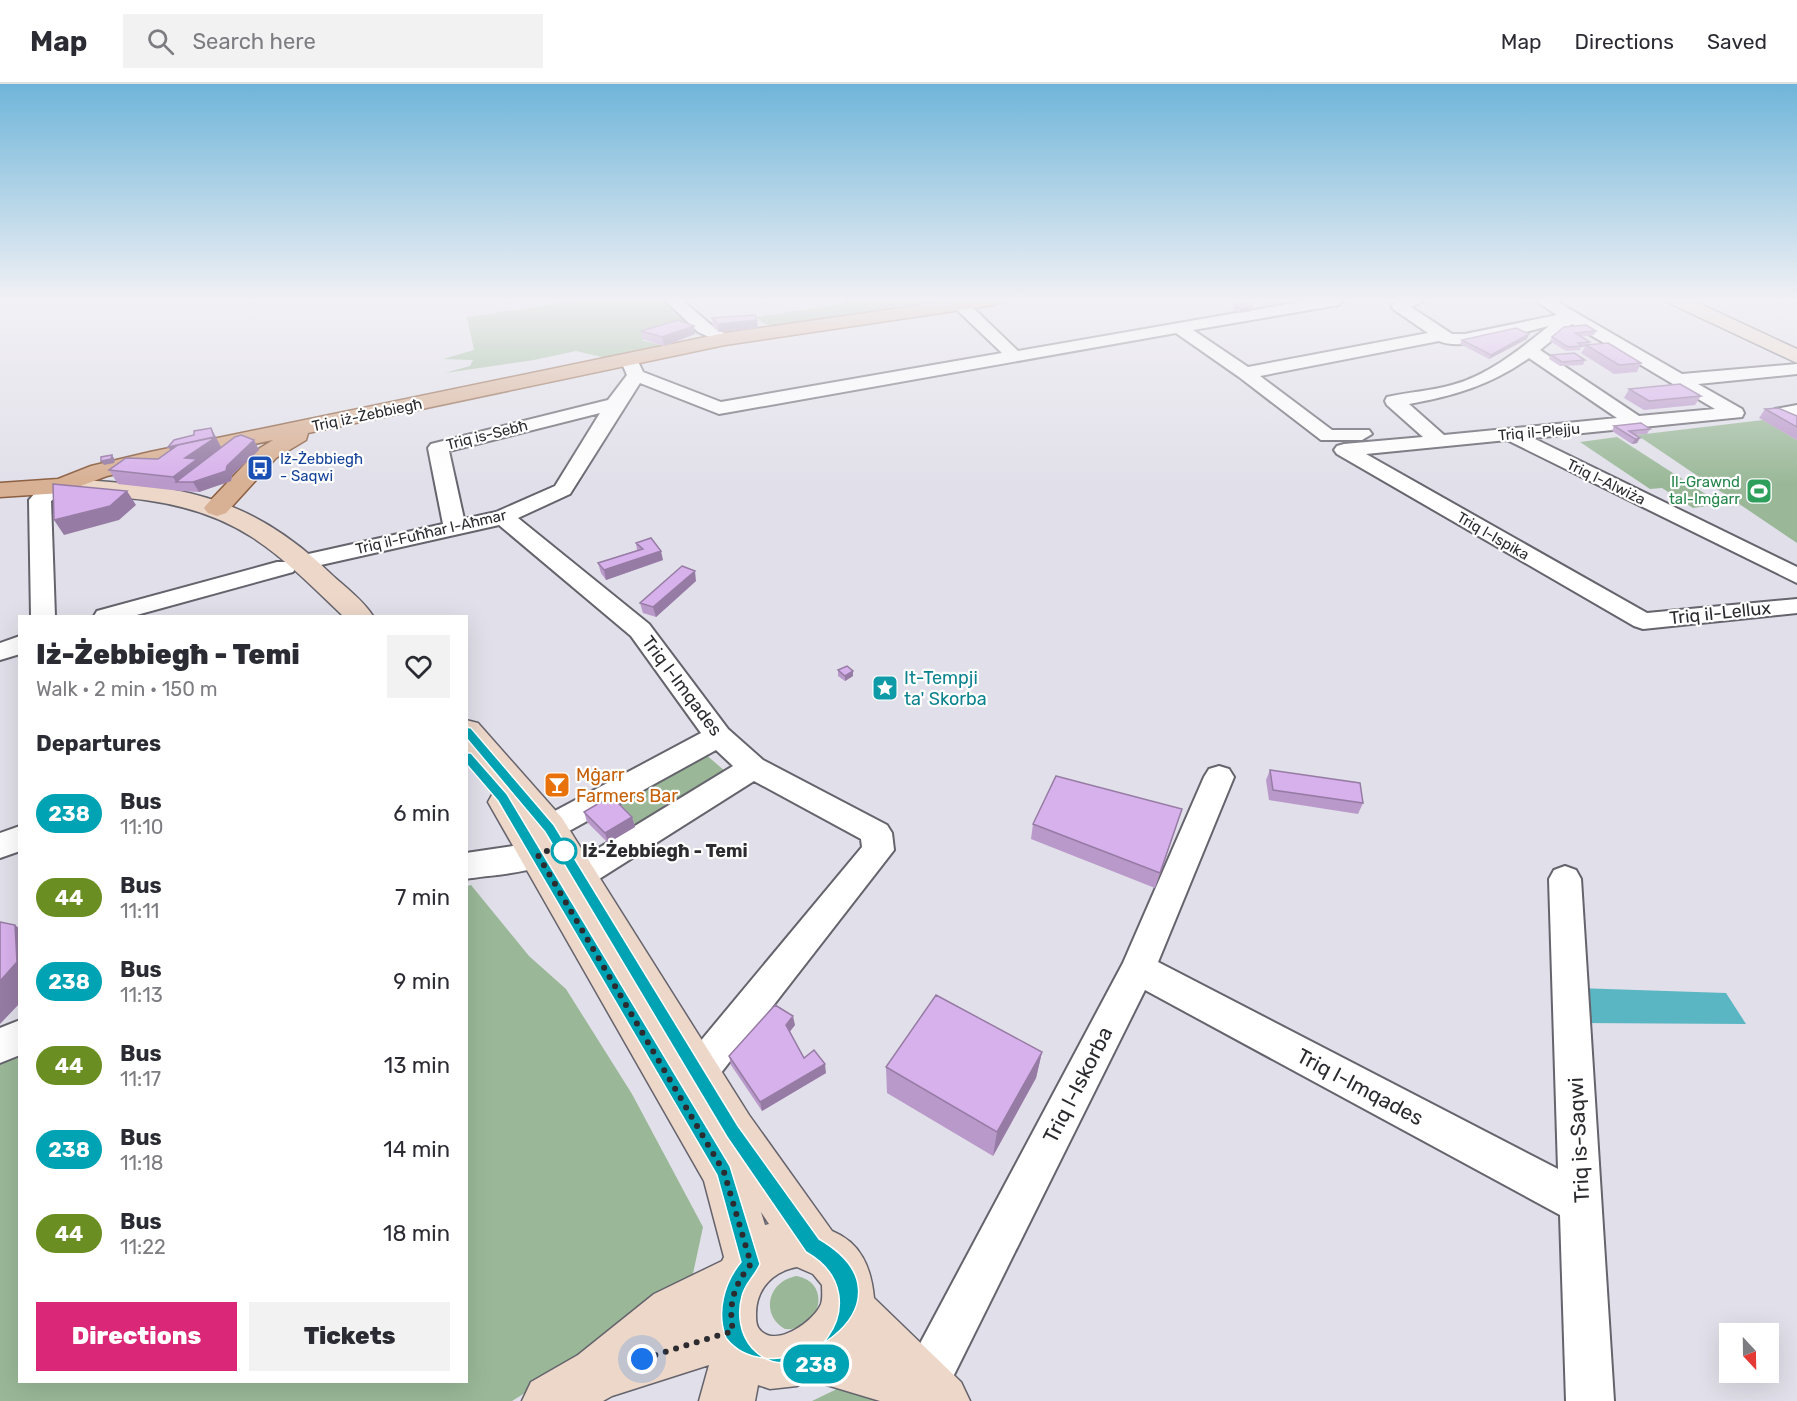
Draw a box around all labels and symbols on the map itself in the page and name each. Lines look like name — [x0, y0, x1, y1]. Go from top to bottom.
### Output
street label: Triq iż-Żebbiegħ — [310, 395, 424, 435]
street label: Triq is-Sebħ — [444, 416, 530, 454]
street label: Triq il-Plejju — [1497, 419, 1581, 445]
place label: Iż-Żebbiegħ - Saqwi — [280, 450, 363, 485]
bus stop icon: Iż-Żebbiegħ - Saqwi — [245, 453, 275, 483]
street label: Triq l-Alwiża — [1564, 455, 1648, 509]
place label: Il-Grawnd tal-Imġarr — [1669, 473, 1740, 508]
sports icon: Il-Grawnd tal-Imġarr — [1744, 476, 1774, 506]
street label: Triq il-Fuħħar l-Aħmar — [354, 506, 508, 558]
street label: Triq l-Ispika — [1454, 508, 1532, 564]
street label: Triq il-Lellux — [1668, 597, 1772, 629]
street label: Triq l-Imqades — [637, 632, 727, 740]
place label: It-Tempji ta' Skorba — [904, 667, 987, 710]
place icon: It-Tempji ta' Skorba — [870, 673, 900, 703]
place label: Mġarr Farmers Bar — [576, 764, 678, 807]
bar icon: Mġarr Farmers Bar — [542, 770, 572, 800]
marker: Iż-Żebbiegħ - Temi — [551, 838, 577, 864]
place label: Iż-Żebbiegħ - Temi — [582, 840, 748, 862]
street label: Triq l-Iskorba — [1038, 1022, 1118, 1147]
street label: Triq l-Imqades — [1293, 1043, 1428, 1130]
street label: Triq is-Saqwi — [1563, 1077, 1594, 1203]
north arrow — [1719, 1323, 1779, 1383]
your location — [627, 1344, 657, 1374]
line badge: 238 — [782, 1344, 850, 1384]

